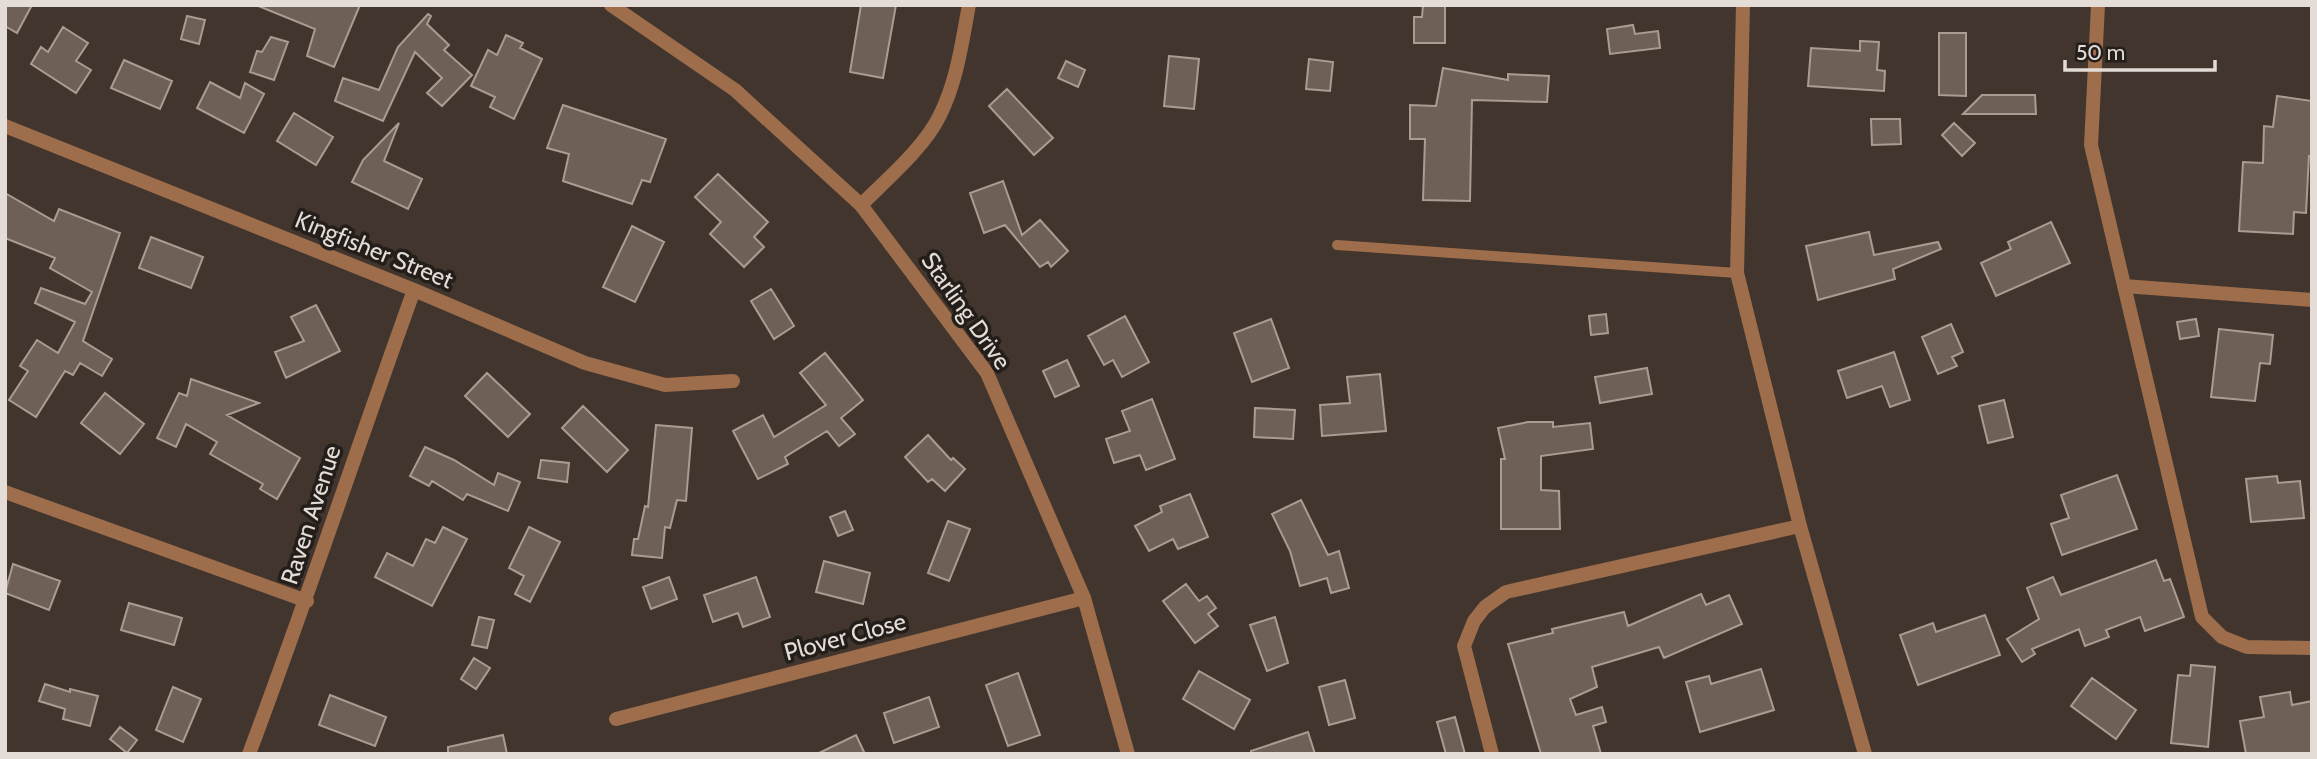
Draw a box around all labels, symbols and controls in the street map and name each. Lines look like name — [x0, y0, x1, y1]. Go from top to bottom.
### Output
scale bar — [2065, 28, 2216, 72]
text: 50 m — [2076, 40, 2125, 65]
street label: Kingfisher Street — [291, 205, 457, 294]
street label: Starling Drive — [915, 247, 1017, 375]
street label: Raven Avenue — [274, 442, 347, 588]
street label: Plover Close — [781, 606, 909, 667]

